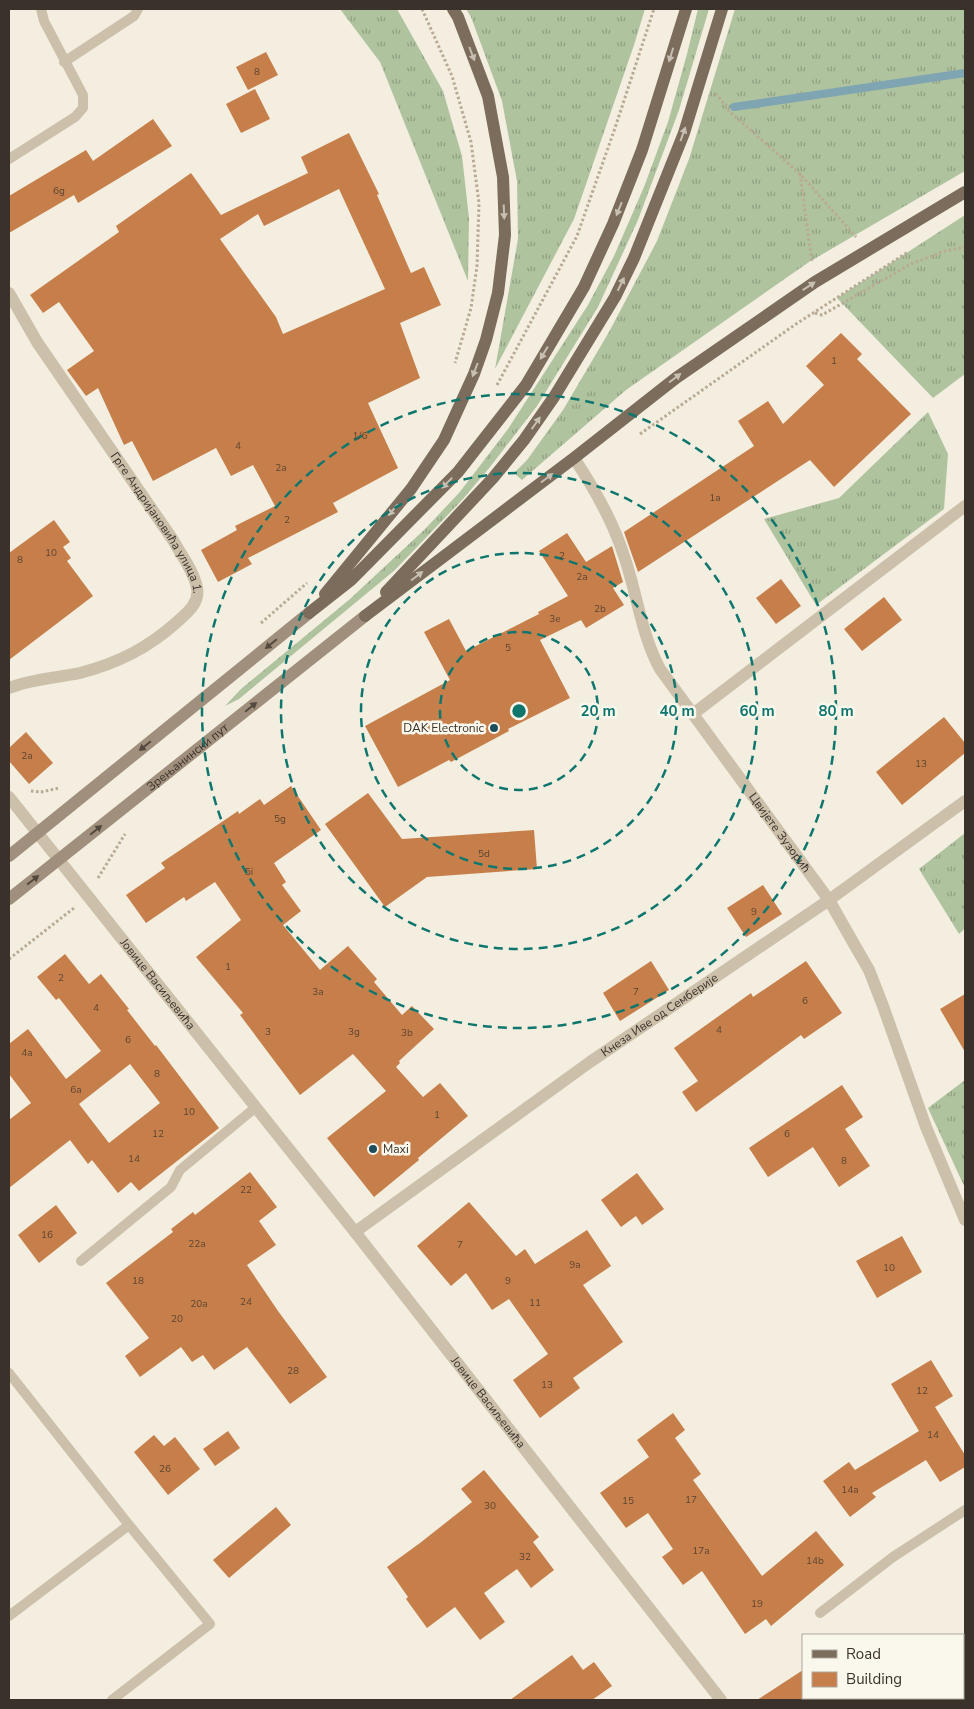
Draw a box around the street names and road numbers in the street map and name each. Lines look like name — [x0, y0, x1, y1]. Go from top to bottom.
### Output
street label: Грге Андријановића улица 1. — [107, 449, 205, 594]
street label: Зрењанински пут — [143, 719, 232, 795]
street label: Цвијете Зузорић — [745, 789, 814, 876]
street label: Јовице Васиљевића — [116, 934, 199, 1033]
street label: Кнеза Иве од Семберије — [598, 970, 721, 1060]
street label: Јовице Васиљевића — [447, 1352, 529, 1451]

